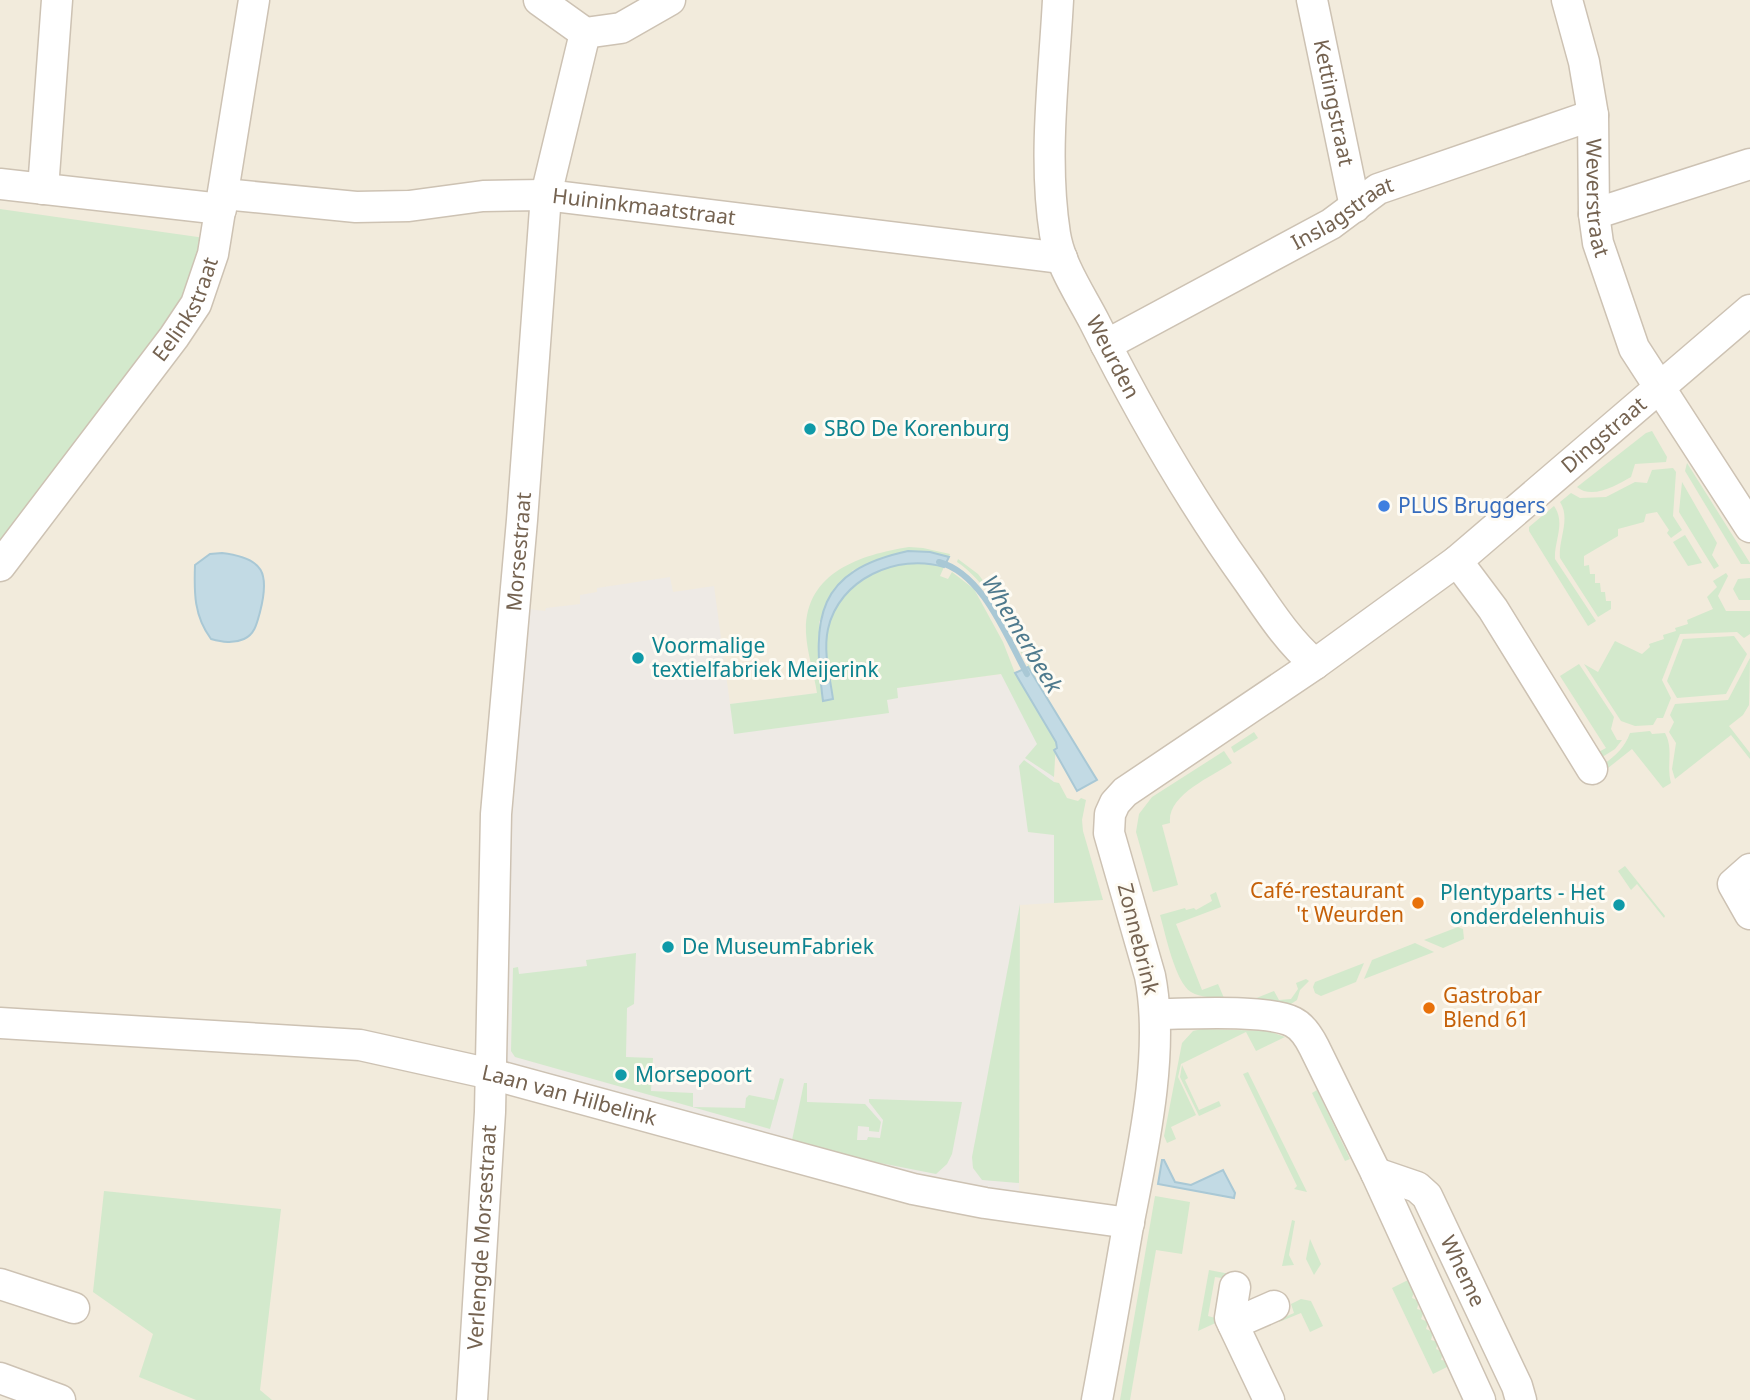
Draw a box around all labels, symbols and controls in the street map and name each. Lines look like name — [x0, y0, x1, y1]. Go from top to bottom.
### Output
street label: Kettingstraat — [1308, 37, 1361, 169]
street label: Weverstraat — [1580, 138, 1617, 261]
street label: Inslagstraat — [1286, 170, 1397, 256]
street label: Huininkmaatstraat — [551, 181, 738, 231]
street label: Eelinkstraat — [145, 253, 224, 367]
street label: Weurden — [1080, 310, 1147, 403]
street label: Dingstraat — [1555, 390, 1652, 479]
place label: SBO De Korenburg — [824, 414, 1010, 442]
marker: SBO De Korenburg — [802, 421, 818, 437]
street label: Morsestraat — [499, 491, 537, 612]
place label: PLUS Bruggers — [1398, 491, 1546, 519]
marker: PLUS Bruggers — [1376, 498, 1392, 514]
water label: Whemerbeek — [975, 568, 1072, 700]
place label: Voormalige textielfabriek Meijerink — [652, 631, 880, 683]
marker: Voormalige textielfabriek Meijerink — [630, 650, 646, 666]
place label: Café-restaurant 't Weurden — [1250, 876, 1404, 928]
place label: Plentyparts - Het onderdelenhuis — [1440, 878, 1605, 930]
street label: Zonnebrink — [1112, 880, 1166, 998]
marker: Café-restaurant 't Weurden — [1410, 895, 1426, 911]
marker: Plentyparts - Het onderdelenhuis — [1611, 897, 1627, 913]
place label: De MuseumFabriek — [682, 932, 875, 960]
marker: De MuseumFabriek — [660, 939, 676, 955]
place label: Gastrobar Blend 61 — [1443, 981, 1542, 1033]
marker: Gastrobar Blend 61 — [1421, 1000, 1437, 1016]
street label: Laan van Hilbelink — [479, 1057, 661, 1132]
place label: Morsepoort — [635, 1060, 752, 1088]
marker: Morsepoort — [613, 1067, 629, 1083]
street label: Verlengde Morsestraat — [460, 1123, 502, 1351]
street label: Wheme — [1435, 1231, 1492, 1311]

